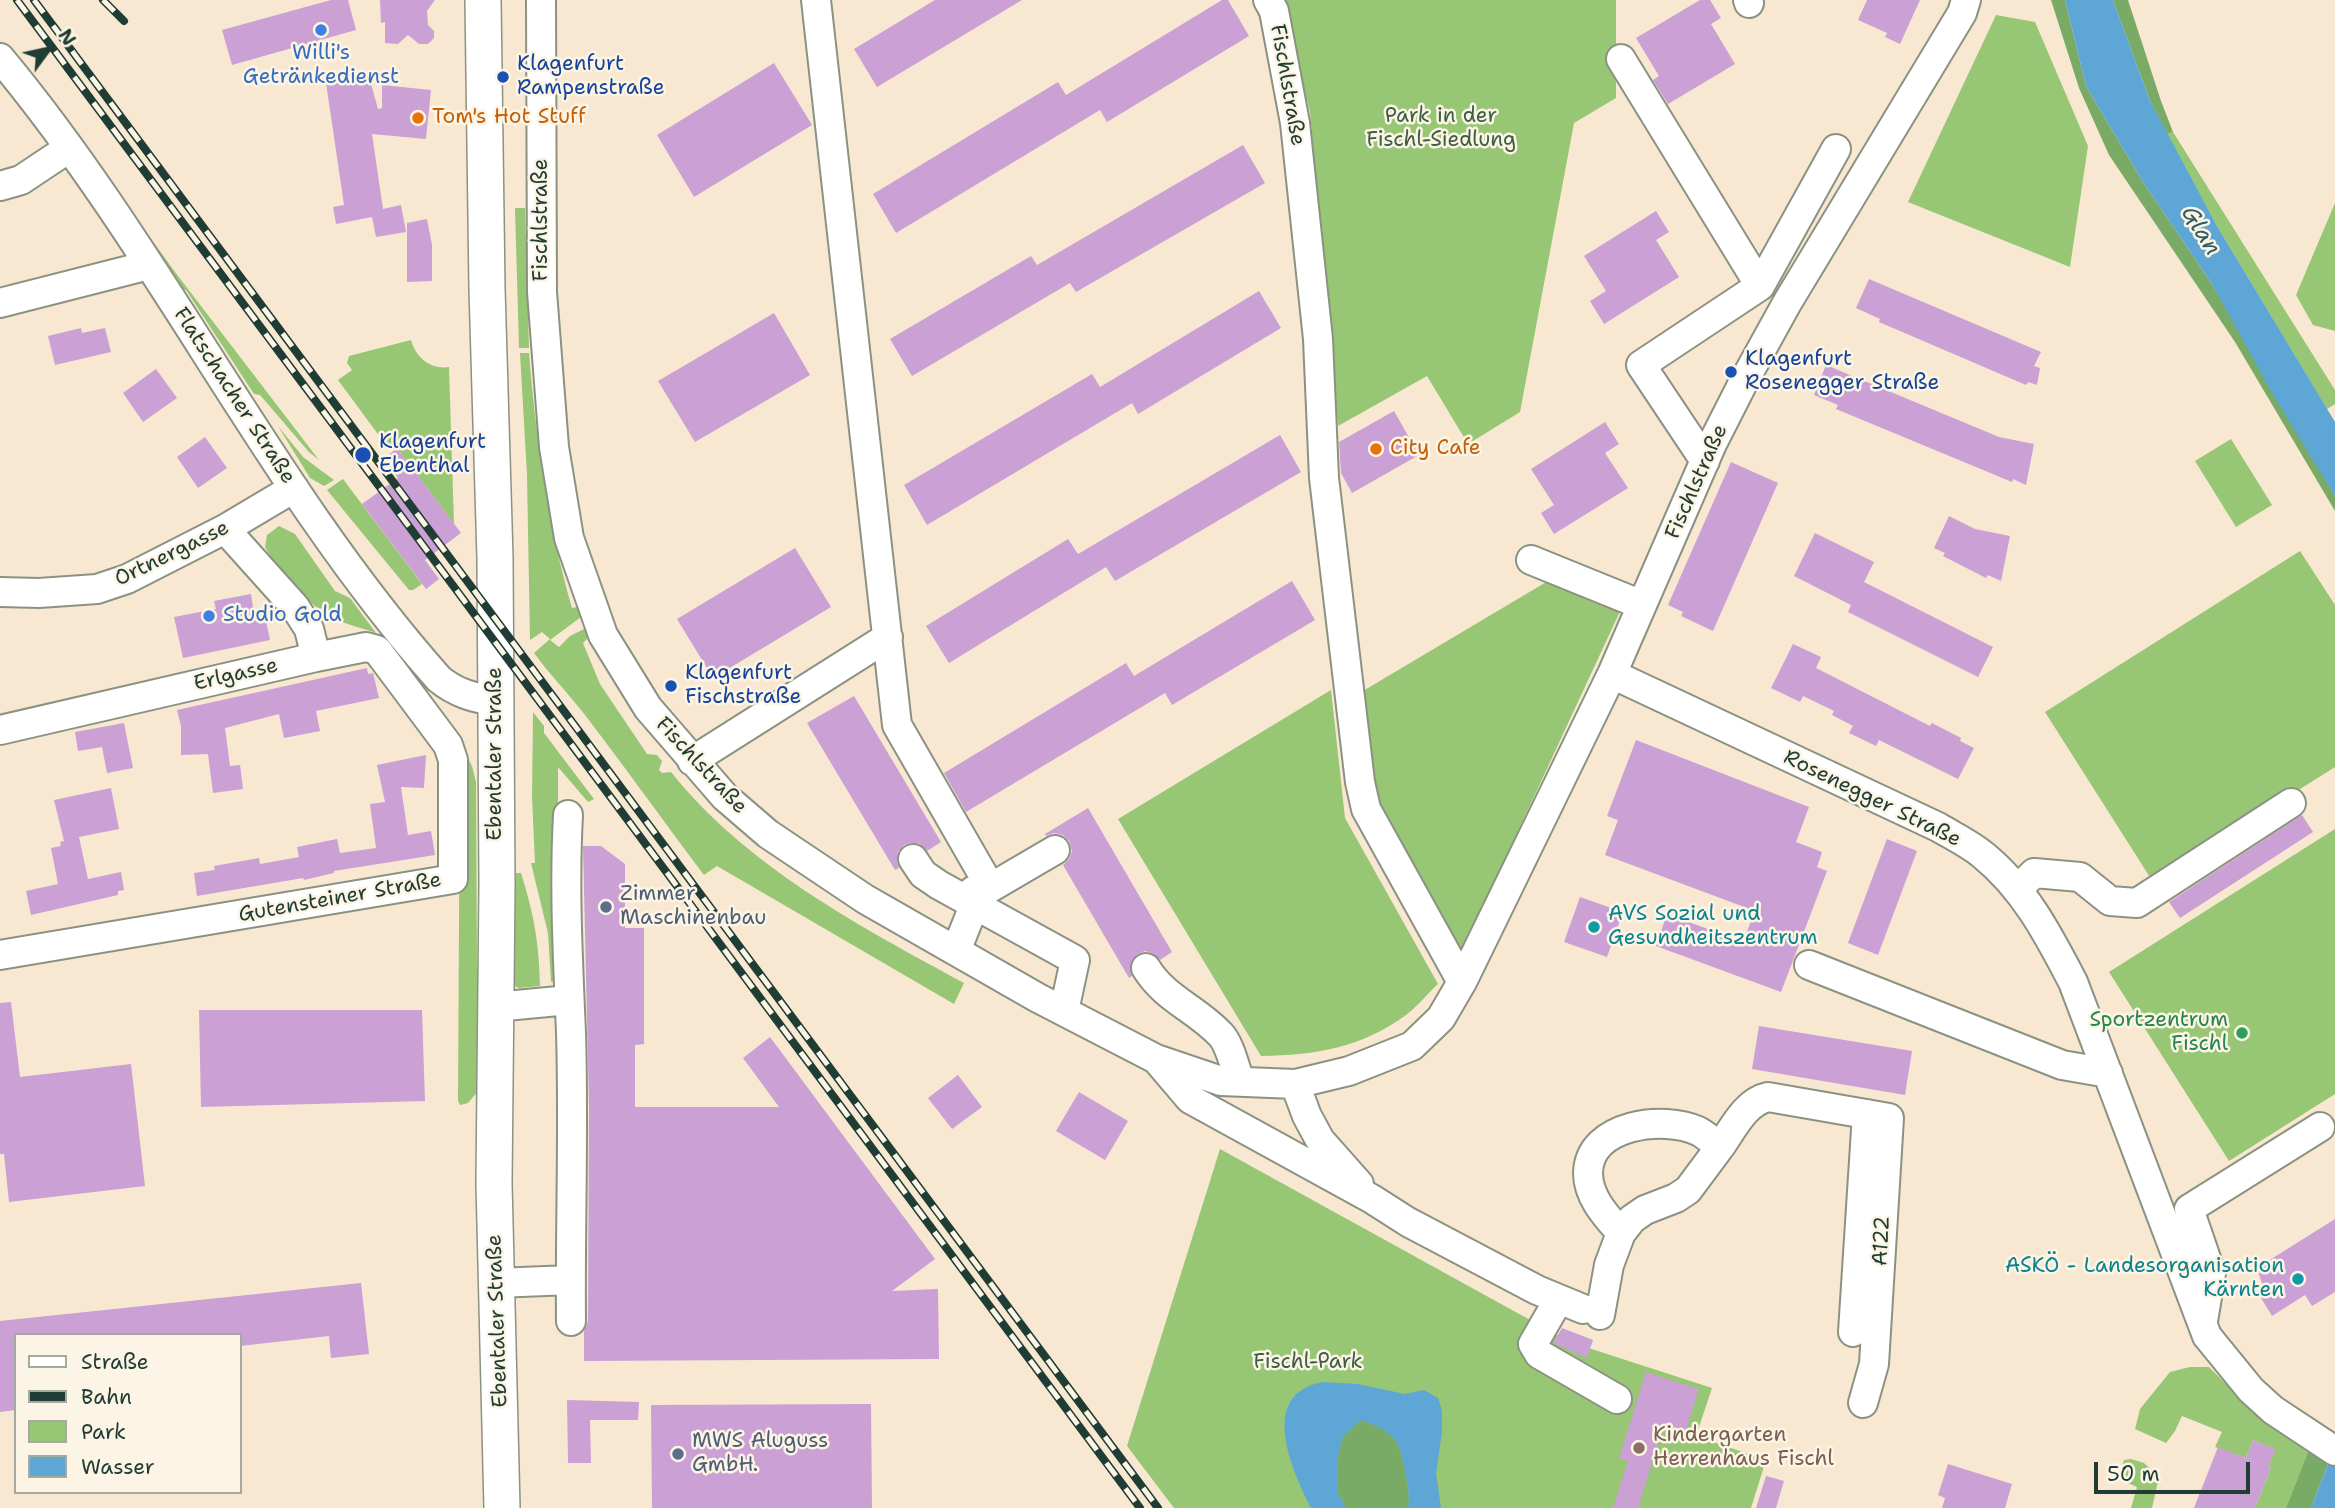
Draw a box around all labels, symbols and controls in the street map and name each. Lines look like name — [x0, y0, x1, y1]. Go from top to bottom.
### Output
north arrow — [14, 14, 84, 84]
marker: Willi's Getränkedienst — [313, 22, 329, 38]
street label: Fischlstraße — [1264, 22, 1310, 148]
text: N — [52, 24, 82, 50]
place label: Willi's Getränkedienst — [243, 41, 399, 91]
place label: Klagenfurt Rampenstraße — [517, 52, 665, 102]
marker: Klagenfurt Rampenstraße — [495, 69, 511, 85]
park label: Park in der Fischl-Siedlung — [1366, 104, 1516, 154]
place label: Tom's Hot Stuff — [432, 105, 586, 131]
marker: Tom's Hot Stuff — [410, 110, 426, 126]
street label: Fischlstraße — [529, 159, 555, 281]
water label: Glan — [2174, 201, 2226, 261]
street label: Flatschacher Straße — [168, 303, 300, 489]
place label: Klagenfurt Rosenegger Straße — [1745, 347, 1939, 397]
marker: Klagenfurt Rosenegger Straße — [1723, 364, 1739, 380]
street label: Fischlstraße — [1661, 421, 1733, 543]
place label: Klagenfurt Ebenthal — [379, 430, 486, 480]
place label: City Cafe — [1390, 436, 1481, 462]
marker: City Cafe — [1368, 441, 1384, 457]
marker: Klagenfurt Ebenthal — [353, 445, 373, 465]
street label: Ortnergasse — [111, 515, 233, 593]
place label: Studio Gold — [223, 603, 342, 629]
marker: Studio Gold — [201, 608, 217, 624]
street label: Erlgasse — [192, 653, 280, 697]
place label: Klagenfurt Fischstraße — [685, 661, 801, 711]
street label: Ebentaler Straße — [483, 667, 509, 841]
marker: Klagenfurt Fischstraße — [663, 678, 679, 694]
street label: Fischlstraße — [650, 713, 752, 819]
street label: Rosenegger Straße — [1779, 745, 1965, 853]
street label: Gutensteiner Straße — [237, 868, 443, 928]
place label: Zimmer Maschinenbau — [620, 882, 766, 932]
marker: Zimmer Maschinenbau — [598, 899, 614, 915]
place label: AVS Sozial und Gesundheitszentrum — [1608, 902, 1818, 952]
marker: AVS Sozial und Gesundheitszentrum — [1586, 919, 1602, 935]
place label: Sportzentrum Fischl — [2089, 1008, 2228, 1058]
marker: Sportzentrum Fischl — [2234, 1025, 2250, 1041]
street label: A122 — [1868, 1215, 1896, 1267]
street label: Ebentaler Straße — [482, 1234, 514, 1408]
place label: ASKÖ - Landesorganisation Kärnten — [2005, 1254, 2284, 1304]
marker: ASKÖ - Landesorganisation Kärnten — [2290, 1271, 2306, 1287]
legend — [14, 1333, 242, 1494]
text: Straße — [81, 1348, 149, 1376]
park label: Fischl-Park — [1253, 1350, 1363, 1376]
text: Bahn — [81, 1383, 132, 1411]
text: Park — [81, 1418, 126, 1446]
place label: Kindergarten Herrenhaus Fischl — [1653, 1423, 1834, 1473]
place label: MWS Aluguss GmbH. — [692, 1429, 829, 1479]
marker: Kindergarten Herrenhaus Fischl — [1631, 1440, 1647, 1456]
marker: MWS Aluguss GmbH. — [670, 1446, 686, 1462]
scale bar — [2097, 1448, 2253, 1492]
text: Wasser — [81, 1453, 155, 1481]
text: 50 m — [2107, 1460, 2160, 1488]

